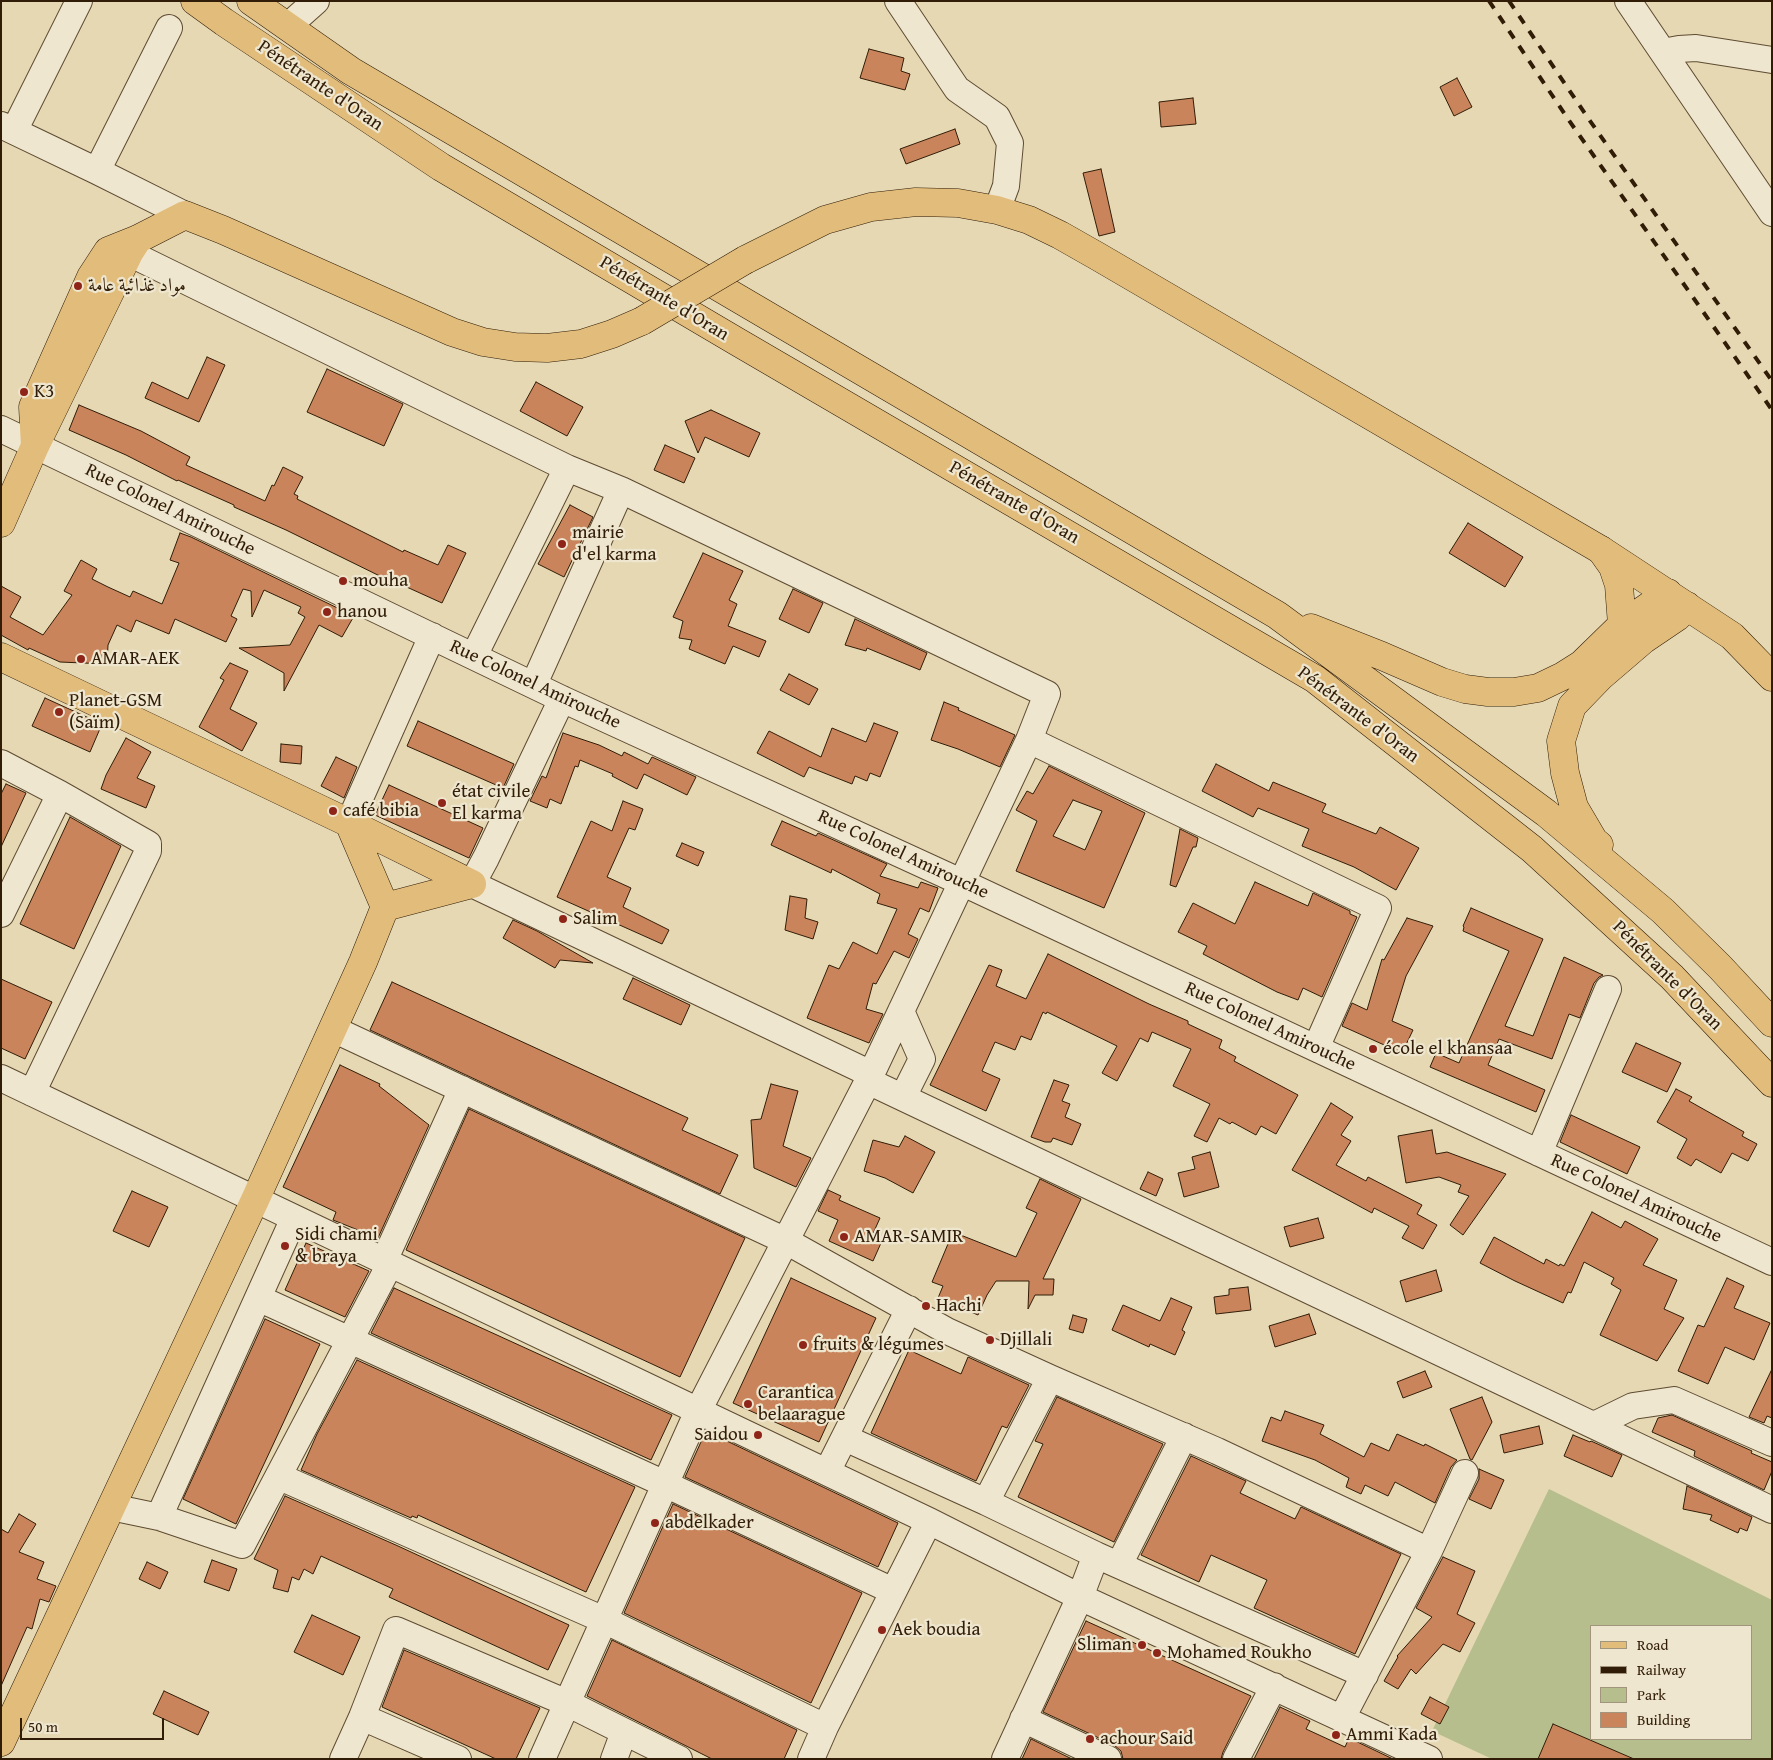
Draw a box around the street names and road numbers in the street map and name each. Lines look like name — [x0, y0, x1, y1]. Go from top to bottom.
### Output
street label: Pénétrante d'Oran — [253, 36, 387, 136]
street label: Pénétrante d'Oran — [595, 252, 733, 346]
street label: Pénétrante d'Oran — [945, 457, 1083, 549]
street label: Rue Colonel Amirouche — [81, 459, 259, 561]
street label: Rue Colonel Amirouche — [446, 635, 624, 735]
street label: Pénétrante d'Oran — [1293, 662, 1423, 768]
street label: Rue Colonel Amirouche — [814, 805, 992, 905]
street label: Pénétrante d'Oran — [1607, 916, 1727, 1036]
street label: Rue Colonel Amirouche — [1181, 977, 1359, 1077]
street label: Rue Colonel Amirouche — [1547, 1149, 1725, 1249]

